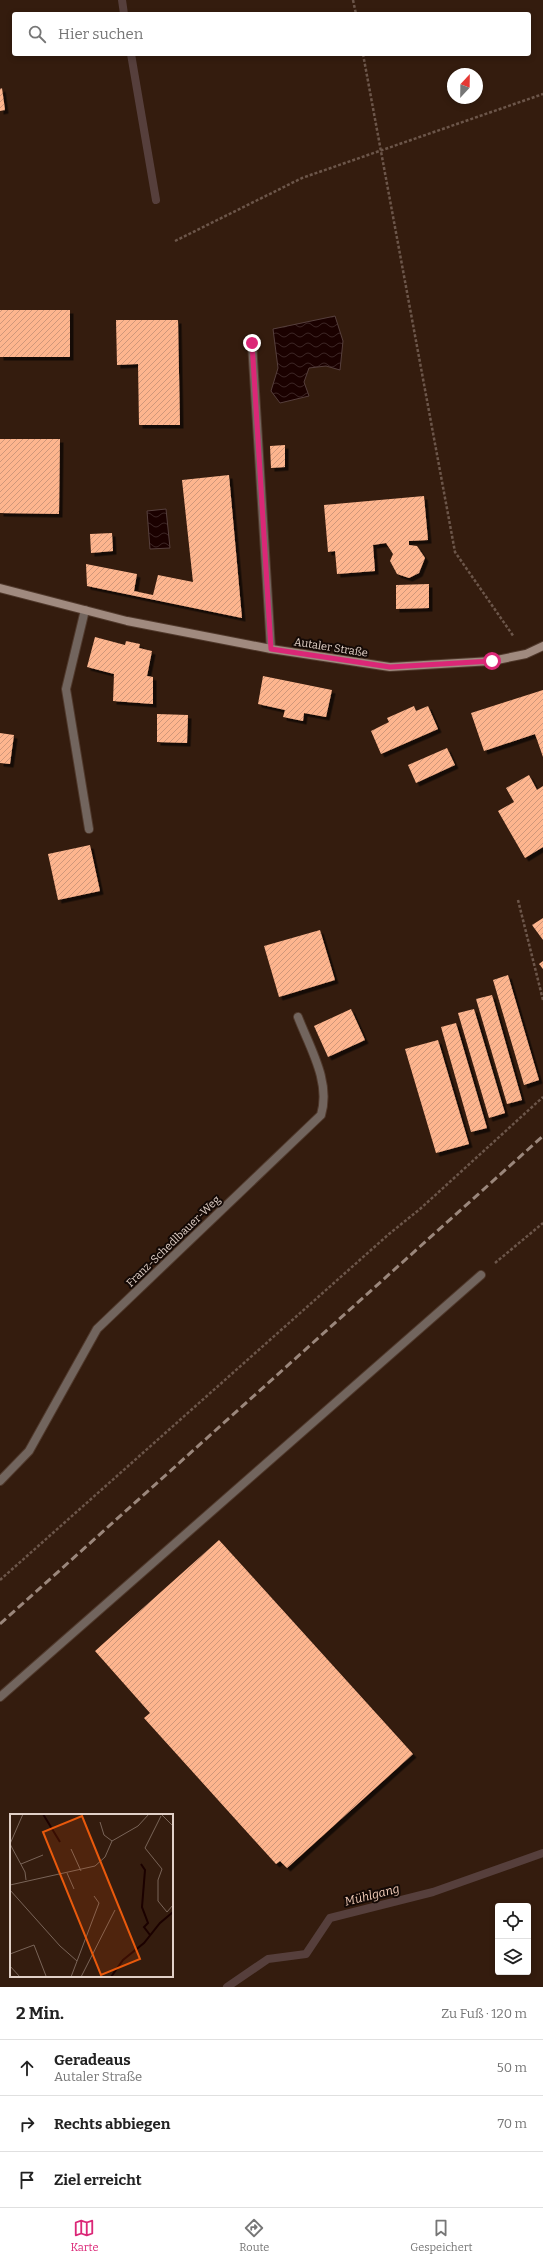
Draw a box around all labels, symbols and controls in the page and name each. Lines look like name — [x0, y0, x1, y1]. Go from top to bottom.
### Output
search box — [12, 12, 531, 56]
icon: search — [26, 23, 48, 45]
text: Hier suchen — [58, 25, 143, 43]
north arrow — [447, 68, 483, 104]
route end — [243, 334, 261, 352]
street label: Autaler Straße — [293, 635, 369, 660]
route start — [483, 652, 501, 670]
street label: Franz-Schedlbauer-Weg — [124, 1193, 223, 1290]
inset map — [10, 1814, 173, 1977]
water label: Mühlgang — [343, 1881, 401, 1909]
map controls — [495, 1903, 531, 1975]
button: locate — [495, 1903, 531, 1939]
button: layers — [495, 1939, 531, 1975]
text: 2 Min. — [16, 2003, 64, 2024]
text: Zu Fuß · 120 m — [441, 2006, 527, 2021]
text: Geradeaus — [54, 2051, 131, 2069]
icon: ahead — [16, 2057, 38, 2079]
text: 50 m — [497, 2060, 527, 2075]
text: Autaler Straße — [54, 2069, 142, 2084]
icon: right — [16, 2113, 38, 2135]
text: Rechts abbiegen — [54, 2115, 170, 2133]
text: 70 m — [497, 2116, 527, 2131]
icon: arrive — [16, 2169, 38, 2191]
text: Ziel erreicht — [54, 2171, 142, 2189]
tab: Karte — [70, 2217, 98, 2254]
tab: Route — [239, 2217, 269, 2254]
tab: Gespeichert — [410, 2217, 473, 2254]

